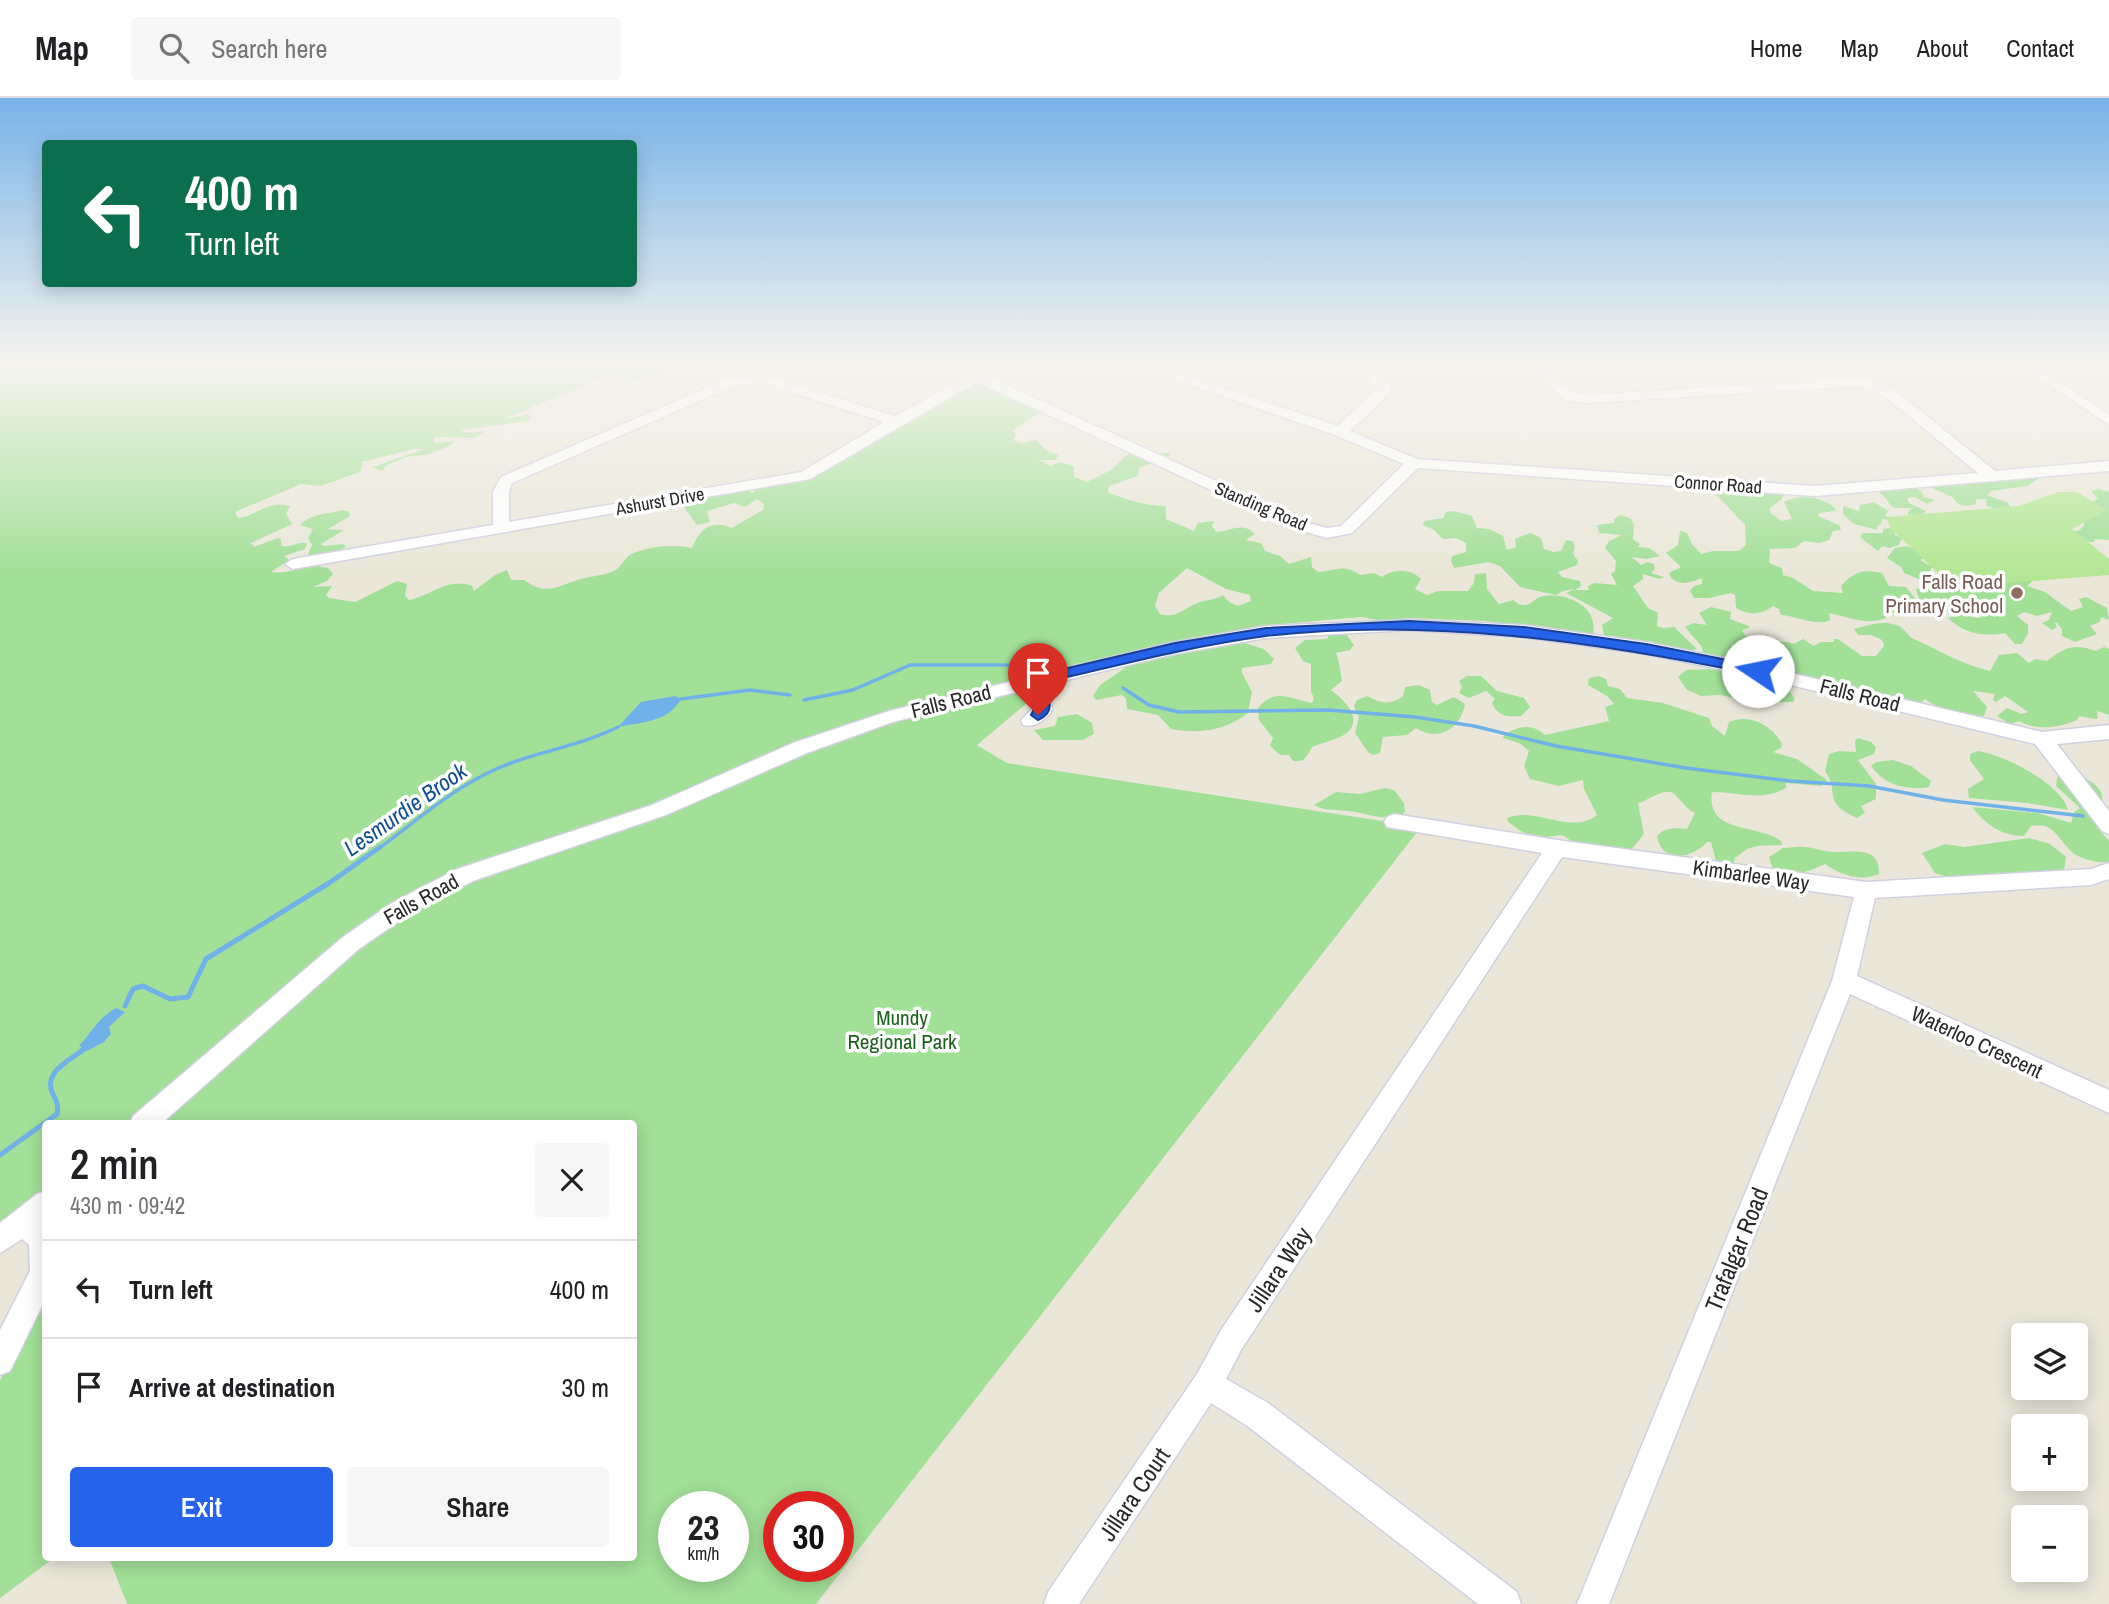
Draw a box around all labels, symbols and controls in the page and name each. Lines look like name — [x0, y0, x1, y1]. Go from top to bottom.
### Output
search box — [131, 17, 621, 80]
text: Map — [35, 26, 89, 70]
icon: search — [155, 29, 193, 67]
text: Search here — [211, 31, 327, 66]
text: Home — [1750, 32, 1802, 64]
text: Map — [1840, 32, 1879, 64]
text: About — [1917, 32, 1968, 64]
text: Contact — [2006, 32, 2074, 64]
text: 400 m — [185, 159, 299, 225]
icon: left — [70, 168, 161, 259]
text: Turn left — [185, 222, 279, 265]
street label: Connor Road — [1673, 468, 1763, 500]
street label: Standing Road — [1211, 475, 1311, 537]
street label: Ashurst Drive — [613, 481, 706, 521]
place label: Falls Road Primary School — [1885, 567, 2003, 620]
marker: Falls Road Primary School — [2009, 585, 2025, 601]
position arrow — [1721, 634, 1795, 708]
pin — [1008, 643, 1068, 715]
icon: arrive — [1019, 654, 1057, 692]
street label: Falls Road — [1817, 671, 1903, 719]
street label: Falls Road — [908, 677, 994, 725]
water label: Lesmurdie Brook — [337, 754, 474, 863]
street label: Kimbarlee Way — [1691, 852, 1811, 898]
street label: Falls Road — [378, 867, 464, 931]
street label: Waterloo Crescent — [1907, 999, 2048, 1085]
park label: Mundy Regional Park — [847, 1003, 957, 1056]
text: 2 min — [70, 1136, 159, 1192]
button: close — [535, 1143, 609, 1217]
street label: Trafalgar Road — [1697, 1182, 1775, 1316]
text: 430 m · 09:42 — [70, 1190, 185, 1221]
street label: Jillara Way — [1238, 1220, 1318, 1318]
icon: left — [70, 1270, 108, 1308]
text: Turn left — [129, 1272, 213, 1307]
text: 400 m — [550, 1272, 609, 1307]
map controls — [2011, 1323, 2088, 1582]
button: layers — [2011, 1323, 2088, 1400]
icon: arrive — [70, 1368, 108, 1406]
text: Arrive at destination — [129, 1370, 335, 1405]
text: 30 m — [562, 1370, 609, 1405]
button: + — [2011, 1414, 2088, 1491]
street label: Jillara Court — [1091, 1441, 1177, 1547]
button: Exit — [70, 1467, 333, 1547]
button: Share — [347, 1467, 609, 1547]
speed limit sign: 30 — [763, 1491, 854, 1582]
text: 23 — [688, 1504, 719, 1551]
button: − — [2011, 1505, 2088, 1582]
text: km/h — [688, 1541, 720, 1566]

